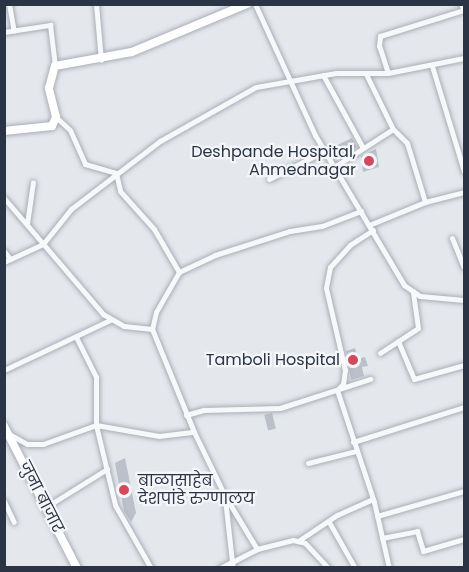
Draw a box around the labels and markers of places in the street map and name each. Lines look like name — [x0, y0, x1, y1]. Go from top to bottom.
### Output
place label: Deshpande Hospital, Ahmednagar — [191, 142, 356, 180]
marker: Deshpande Hospital, Ahmednagar — [360, 152, 378, 170]
place label: Tamboli Hospital — [206, 350, 340, 370]
marker: Tamboli Hospital — [344, 351, 362, 369]
place label: बाळासाहेब देशपांडे रुग्णालय — [138, 471, 254, 509]
marker: बाळासाहेब देशपांडे रुग्णालय — [115, 481, 133, 499]

